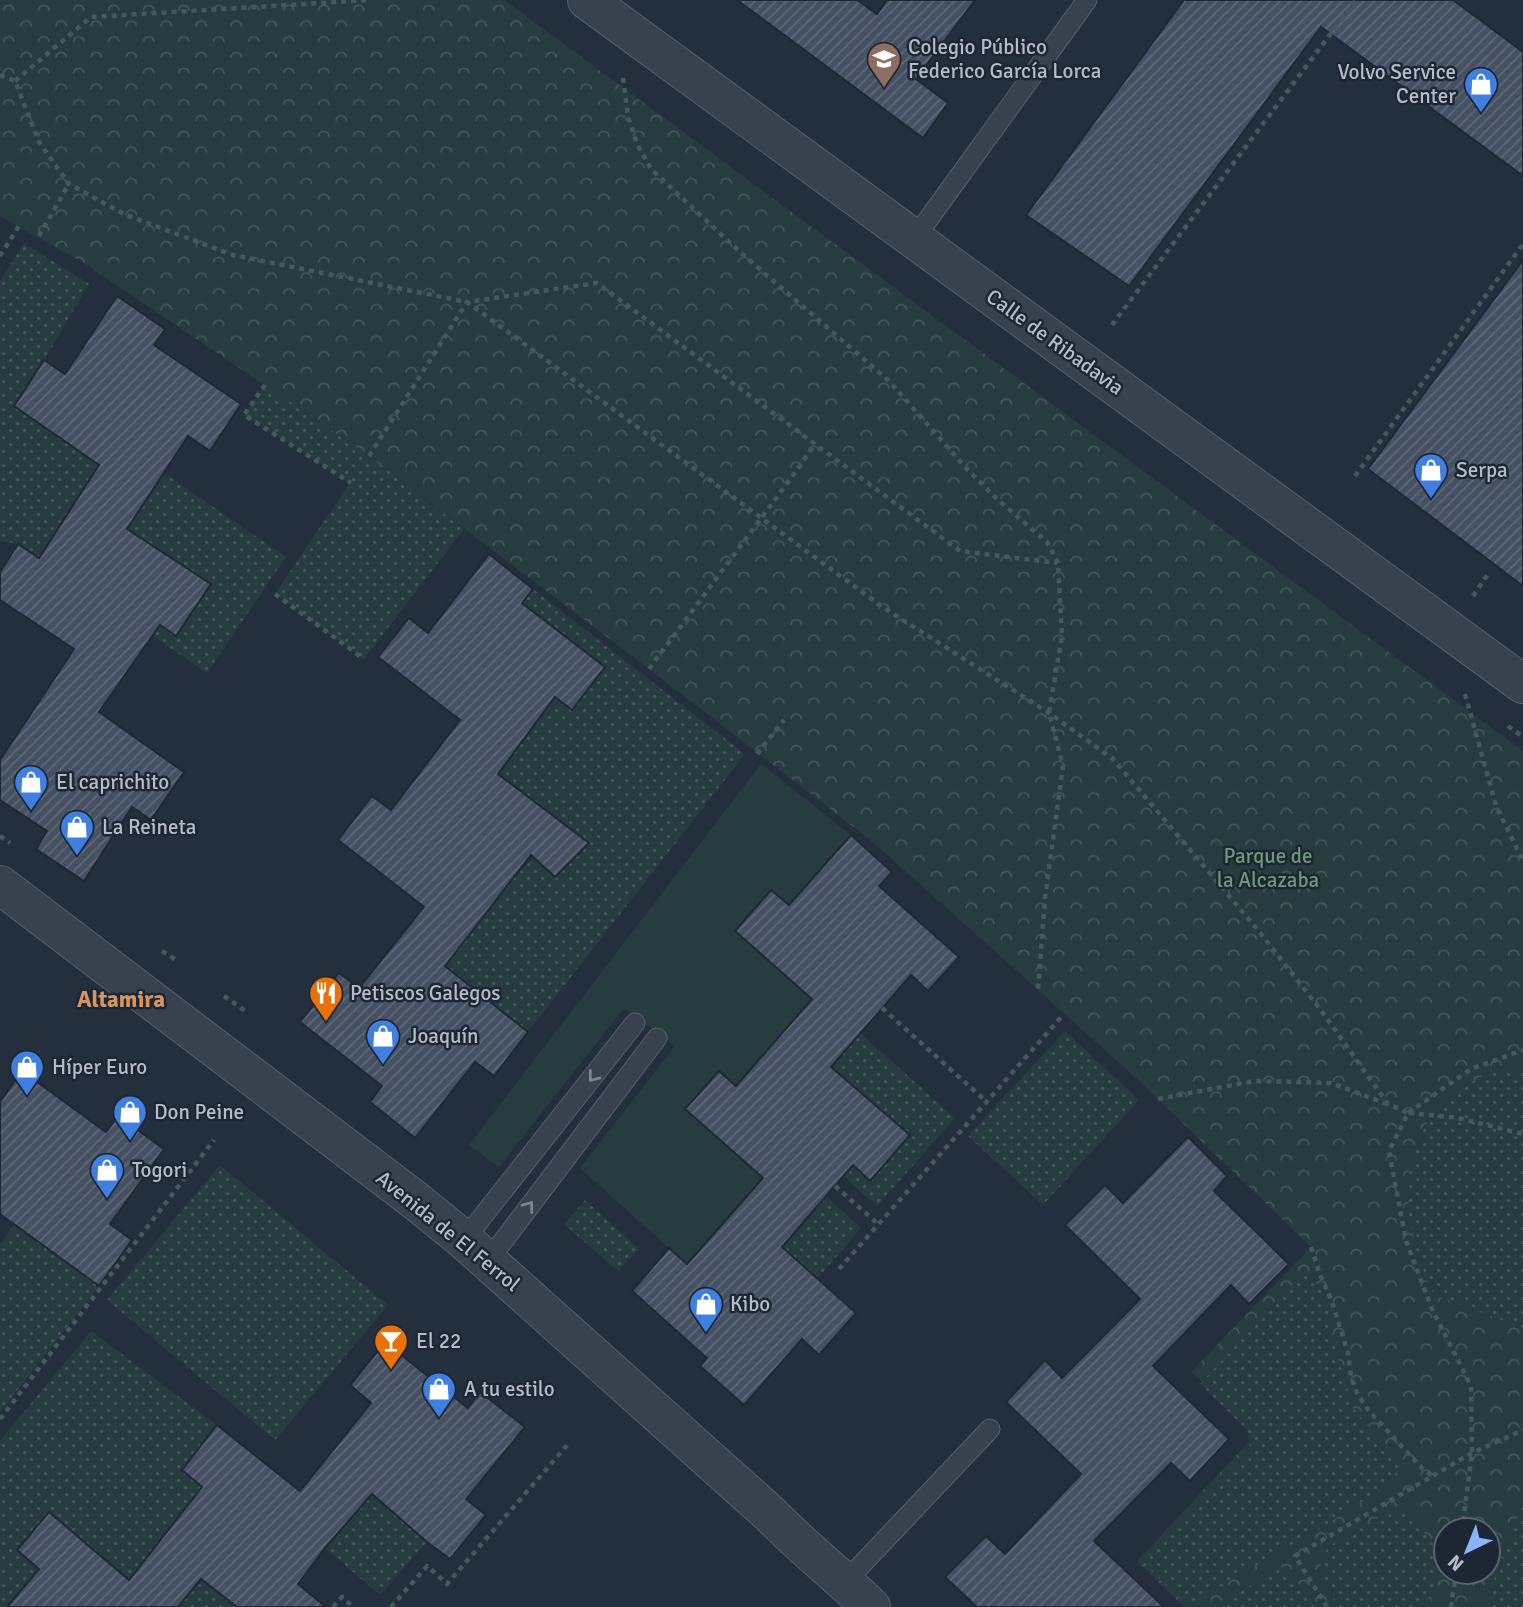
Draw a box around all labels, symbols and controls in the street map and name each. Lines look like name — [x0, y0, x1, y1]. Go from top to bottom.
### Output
place label: Colegio Público Federico García Lorca — [908, 34, 1101, 84]
school or university icon: Colegio Público Federico García Lorca — [865, 40, 903, 89]
place label: Volvo Service Center — [1338, 59, 1456, 109]
shop icon: Volvo Service Center — [1462, 65, 1500, 114]
street label: Calle de Ribadavia — [981, 283, 1129, 401]
shop icon: Serpa — [1412, 451, 1450, 500]
place label: Serpa — [1456, 457, 1508, 483]
shop icon: El caprichito — [12, 763, 50, 812]
place label: El caprichito — [56, 769, 169, 795]
shop icon: La Reineta — [58, 808, 96, 857]
place label: La Reineta — [102, 814, 197, 840]
park label: Parque de la Alcazaba — [1217, 843, 1319, 893]
restaurant icon: Petiscos Galegos — [307, 974, 345, 1023]
place label: Petiscos Galegos — [350, 980, 501, 1006]
district label: Altamira — [77, 985, 165, 1014]
shop icon: Joaquín — [364, 1017, 402, 1066]
place label: Joaquín — [408, 1023, 479, 1049]
shop icon: Híper Euro — [8, 1048, 46, 1097]
place label: Híper Euro — [52, 1054, 147, 1080]
one-way arrow — [588, 1069, 601, 1081]
shop icon: Don Peine — [111, 1093, 149, 1142]
place label: Don Peine — [154, 1099, 244, 1125]
shop icon: Togori — [88, 1151, 126, 1200]
place label: Togori — [132, 1157, 187, 1183]
street label: Avenida de El Ferrol — [371, 1165, 525, 1297]
one-way arrow — [521, 1202, 534, 1214]
shop icon: Kibo — [687, 1285, 725, 1334]
place label: Kibo — [730, 1291, 770, 1317]
bar icon: El 22 — [372, 1322, 410, 1371]
place label: El 22 — [416, 1328, 461, 1354]
shop icon: A tu estilo — [420, 1370, 458, 1419]
place label: A tu estilo — [464, 1376, 555, 1402]
north arrow — [1432, 1516, 1502, 1586]
text: N — [1443, 1549, 1469, 1576]

